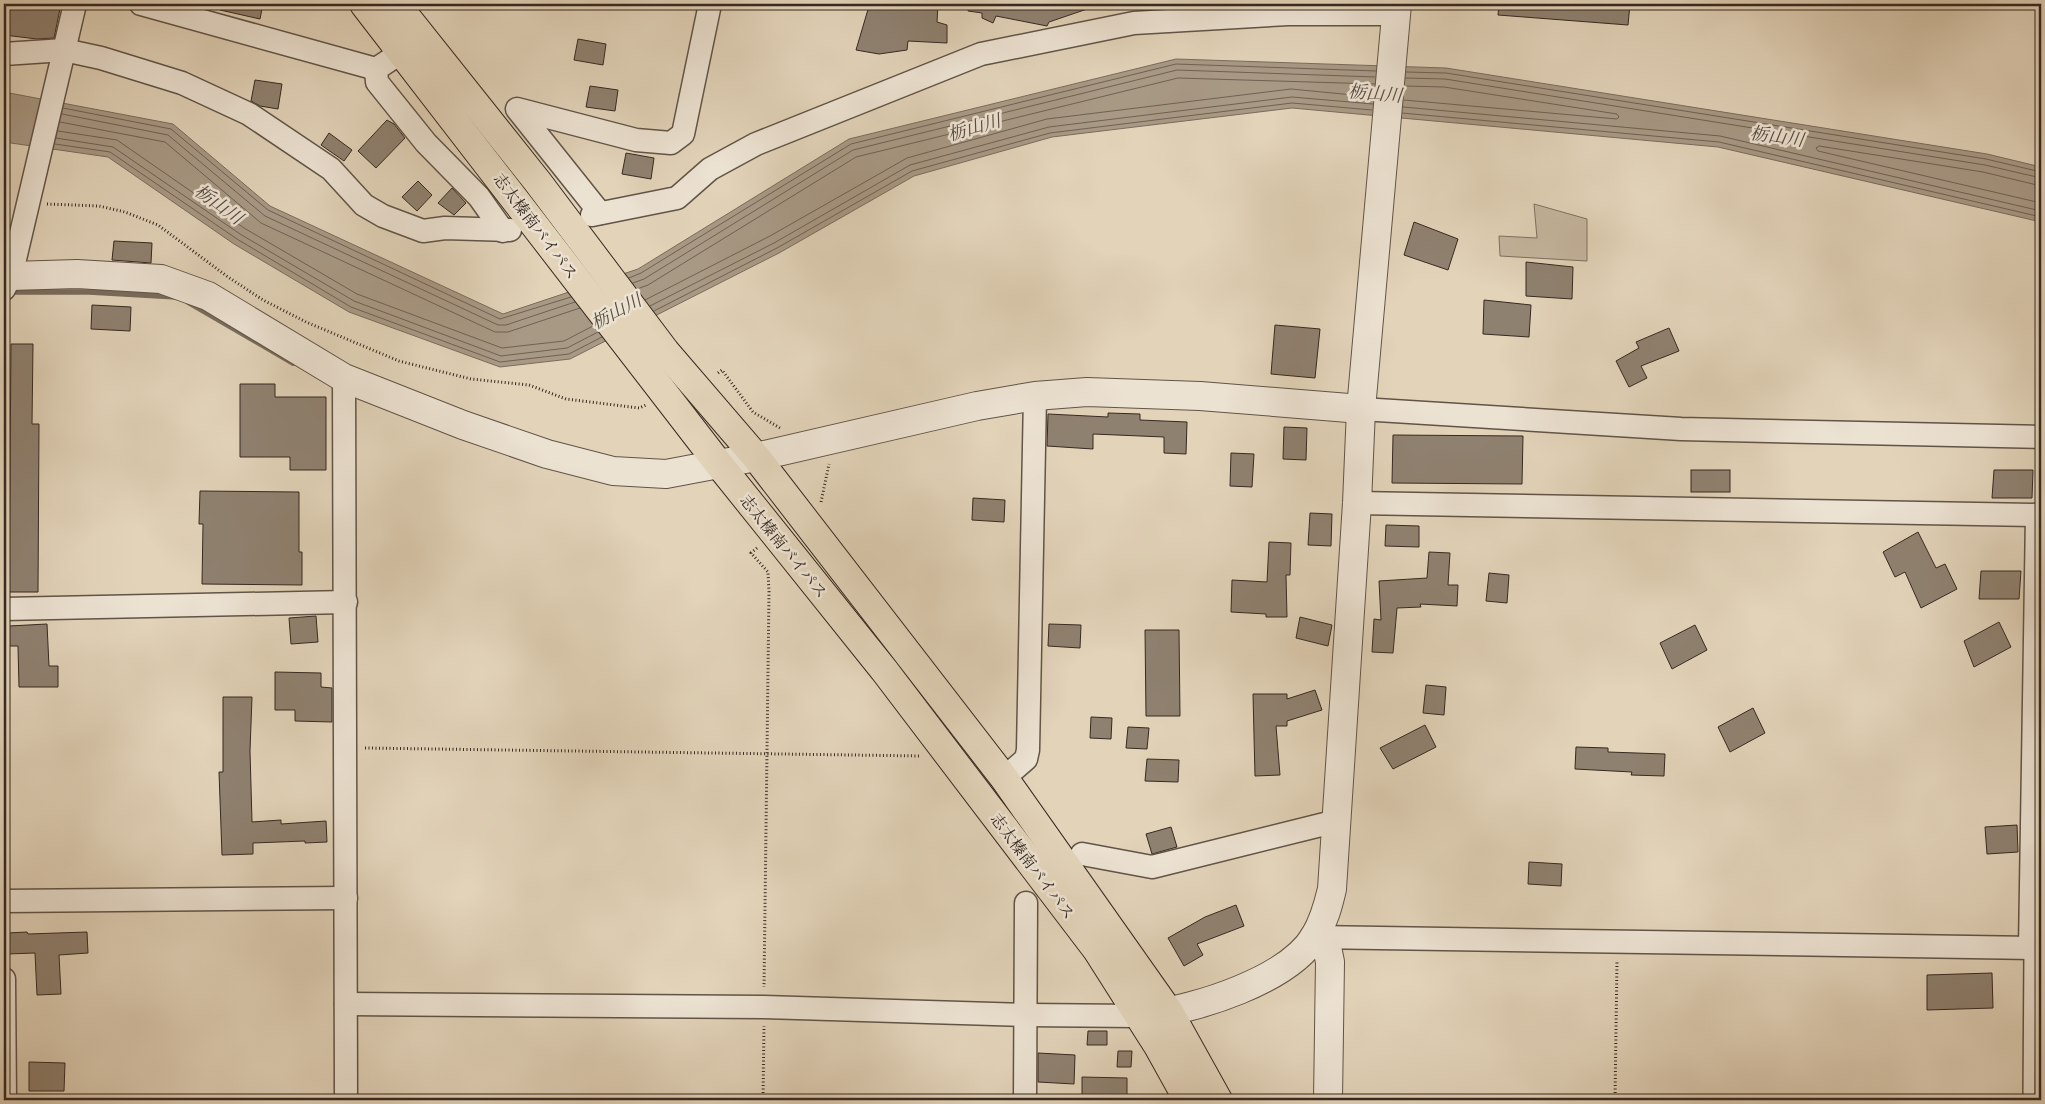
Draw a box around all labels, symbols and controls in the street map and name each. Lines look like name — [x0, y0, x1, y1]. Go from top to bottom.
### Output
water label: 栃山川 — [1347, 77, 1405, 109]
water label: 栃山川 — [944, 106, 1006, 147]
water label: 栃山川 — [1748, 119, 1808, 153]
street label: 志太榛南バイパス — [488, 168, 584, 284]
water label: 栃山川 — [189, 177, 250, 232]
water label: 栃山川 — [586, 285, 648, 336]
street label: 志太榛南バイパス — [734, 489, 834, 603]
street label: 志太榛南バイパス — [985, 808, 1081, 924]

